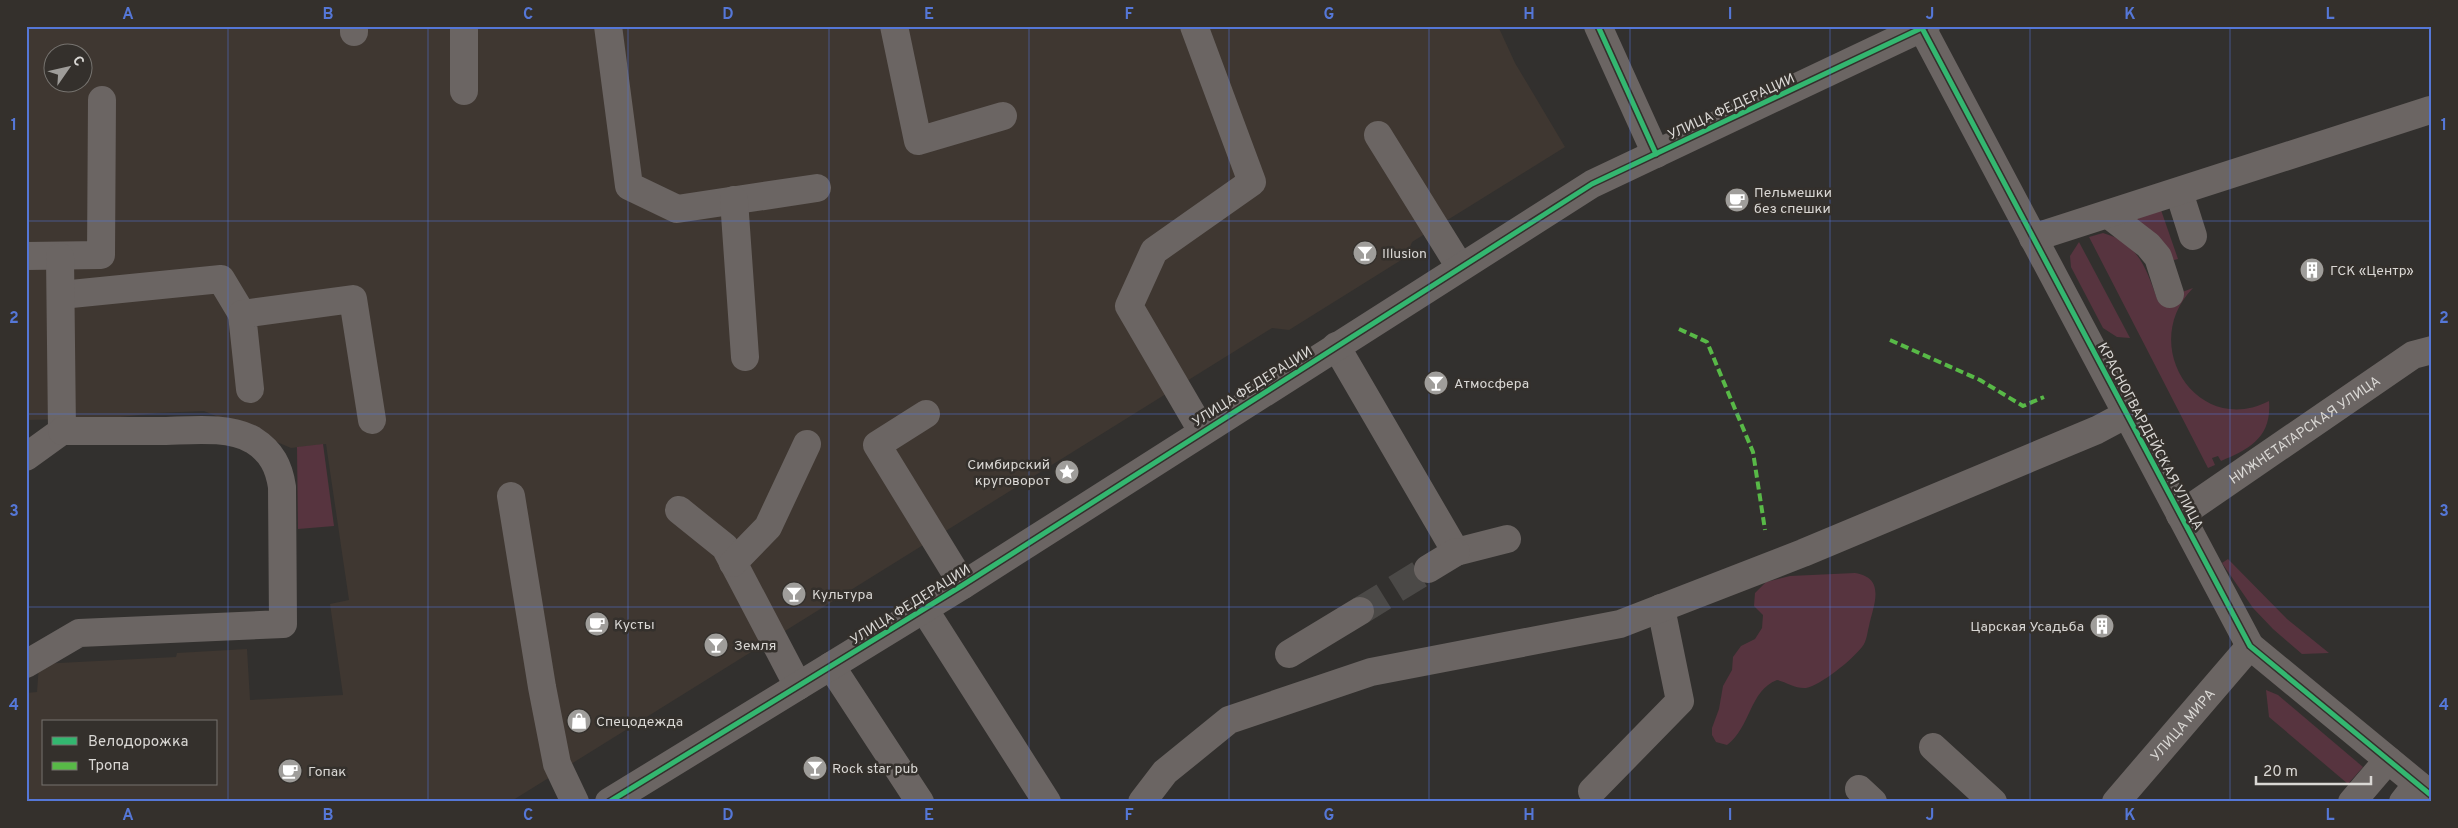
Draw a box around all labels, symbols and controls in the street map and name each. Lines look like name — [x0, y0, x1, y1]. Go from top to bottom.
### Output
text: A — [122, 5, 134, 25]
text: B — [322, 5, 334, 25]
text: C — [523, 5, 533, 25]
text: D — [722, 5, 734, 25]
text: E — [924, 5, 934, 25]
text: F — [1124, 5, 1134, 25]
text: G — [1324, 5, 1334, 25]
text: H — [1523, 5, 1535, 25]
text: I — [1728, 5, 1732, 25]
text: J — [1926, 5, 1934, 25]
text: K — [2124, 5, 2136, 25]
text: L — [2325, 5, 2335, 25]
north arrow — [42, 42, 92, 92]
text: С — [68, 53, 87, 70]
street label: УЛИЦА ФЕДЕРАЦИИ — [1665, 70, 1798, 144]
text: 1 — [11, 116, 17, 136]
text: 1 — [2441, 116, 2447, 136]
place label: Пельмешки без спешки — [1754, 185, 1832, 218]
cafe icon: Пельмешки без спешки — [1724, 187, 1750, 213]
bar icon: Illusion — [1352, 240, 1378, 266]
place label: Illusion — [1382, 246, 1427, 263]
building icon: ГСК «Центр» — [2299, 257, 2325, 283]
place label: ГСК «Центр» — [2330, 263, 2414, 280]
text: 2 — [9, 309, 19, 329]
text: 2 — [2439, 309, 2449, 329]
street label: КРАСНОГВАРДЕЙСКАЯ УЛИЦА — [2093, 340, 2207, 533]
street label: УЛИЦА ФЕДЕРАЦИИ — [1190, 343, 1316, 431]
bar icon: Атмосфера — [1423, 370, 1449, 396]
street label: НИЖНЕТАТАРСКАЯ УЛИЦА — [2226, 373, 2384, 489]
place label: Атмосфера — [1454, 376, 1529, 393]
place label: Симбирский круговорот — [967, 457, 1050, 490]
place icon: Симбирский круговорот — [1054, 459, 1080, 485]
text: 3 — [9, 502, 19, 522]
text: 3 — [2439, 502, 2449, 522]
street label: УЛИЦА ФЕДЕРАЦИИ — [848, 561, 974, 649]
bar icon: Культура — [781, 581, 807, 607]
place label: Культура — [812, 587, 873, 604]
cafe icon: Кусты — [584, 611, 610, 637]
building icon: Царская Усадьба — [2089, 613, 2115, 639]
place label: Кусты — [614, 617, 655, 634]
place label: Царская Усадьба — [1970, 619, 2084, 636]
bar icon: Земля — [703, 632, 729, 658]
place label: Земля — [734, 638, 776, 655]
street label: УЛИЦА МИРА — [2148, 686, 2219, 765]
text: 4 — [9, 696, 19, 716]
text: 4 — [2439, 696, 2449, 716]
shop icon: Спецодежда — [566, 708, 592, 734]
place label: Спецодежда — [596, 714, 683, 731]
legend — [42, 720, 218, 786]
text: Велодорожка — [88, 733, 188, 752]
scale bar — [2256, 753, 2370, 785]
bar icon: Rock star pub — [802, 755, 828, 781]
text: Тропа — [88, 757, 129, 776]
cafe icon: Гопак — [277, 758, 303, 784]
place label: Rock star pub — [832, 761, 918, 778]
text: 20 m — [2263, 763, 2298, 782]
place label: Гопак — [308, 764, 346, 781]
text: A — [122, 806, 134, 826]
text: B — [322, 806, 334, 826]
text: C — [523, 806, 533, 826]
text: D — [722, 806, 734, 826]
text: E — [924, 806, 934, 826]
text: F — [1124, 806, 1134, 826]
text: G — [1324, 806, 1334, 826]
text: H — [1523, 806, 1535, 826]
text: I — [1728, 806, 1732, 826]
text: J — [1926, 806, 1934, 826]
text: K — [2124, 806, 2136, 826]
text: L — [2325, 806, 2335, 826]

